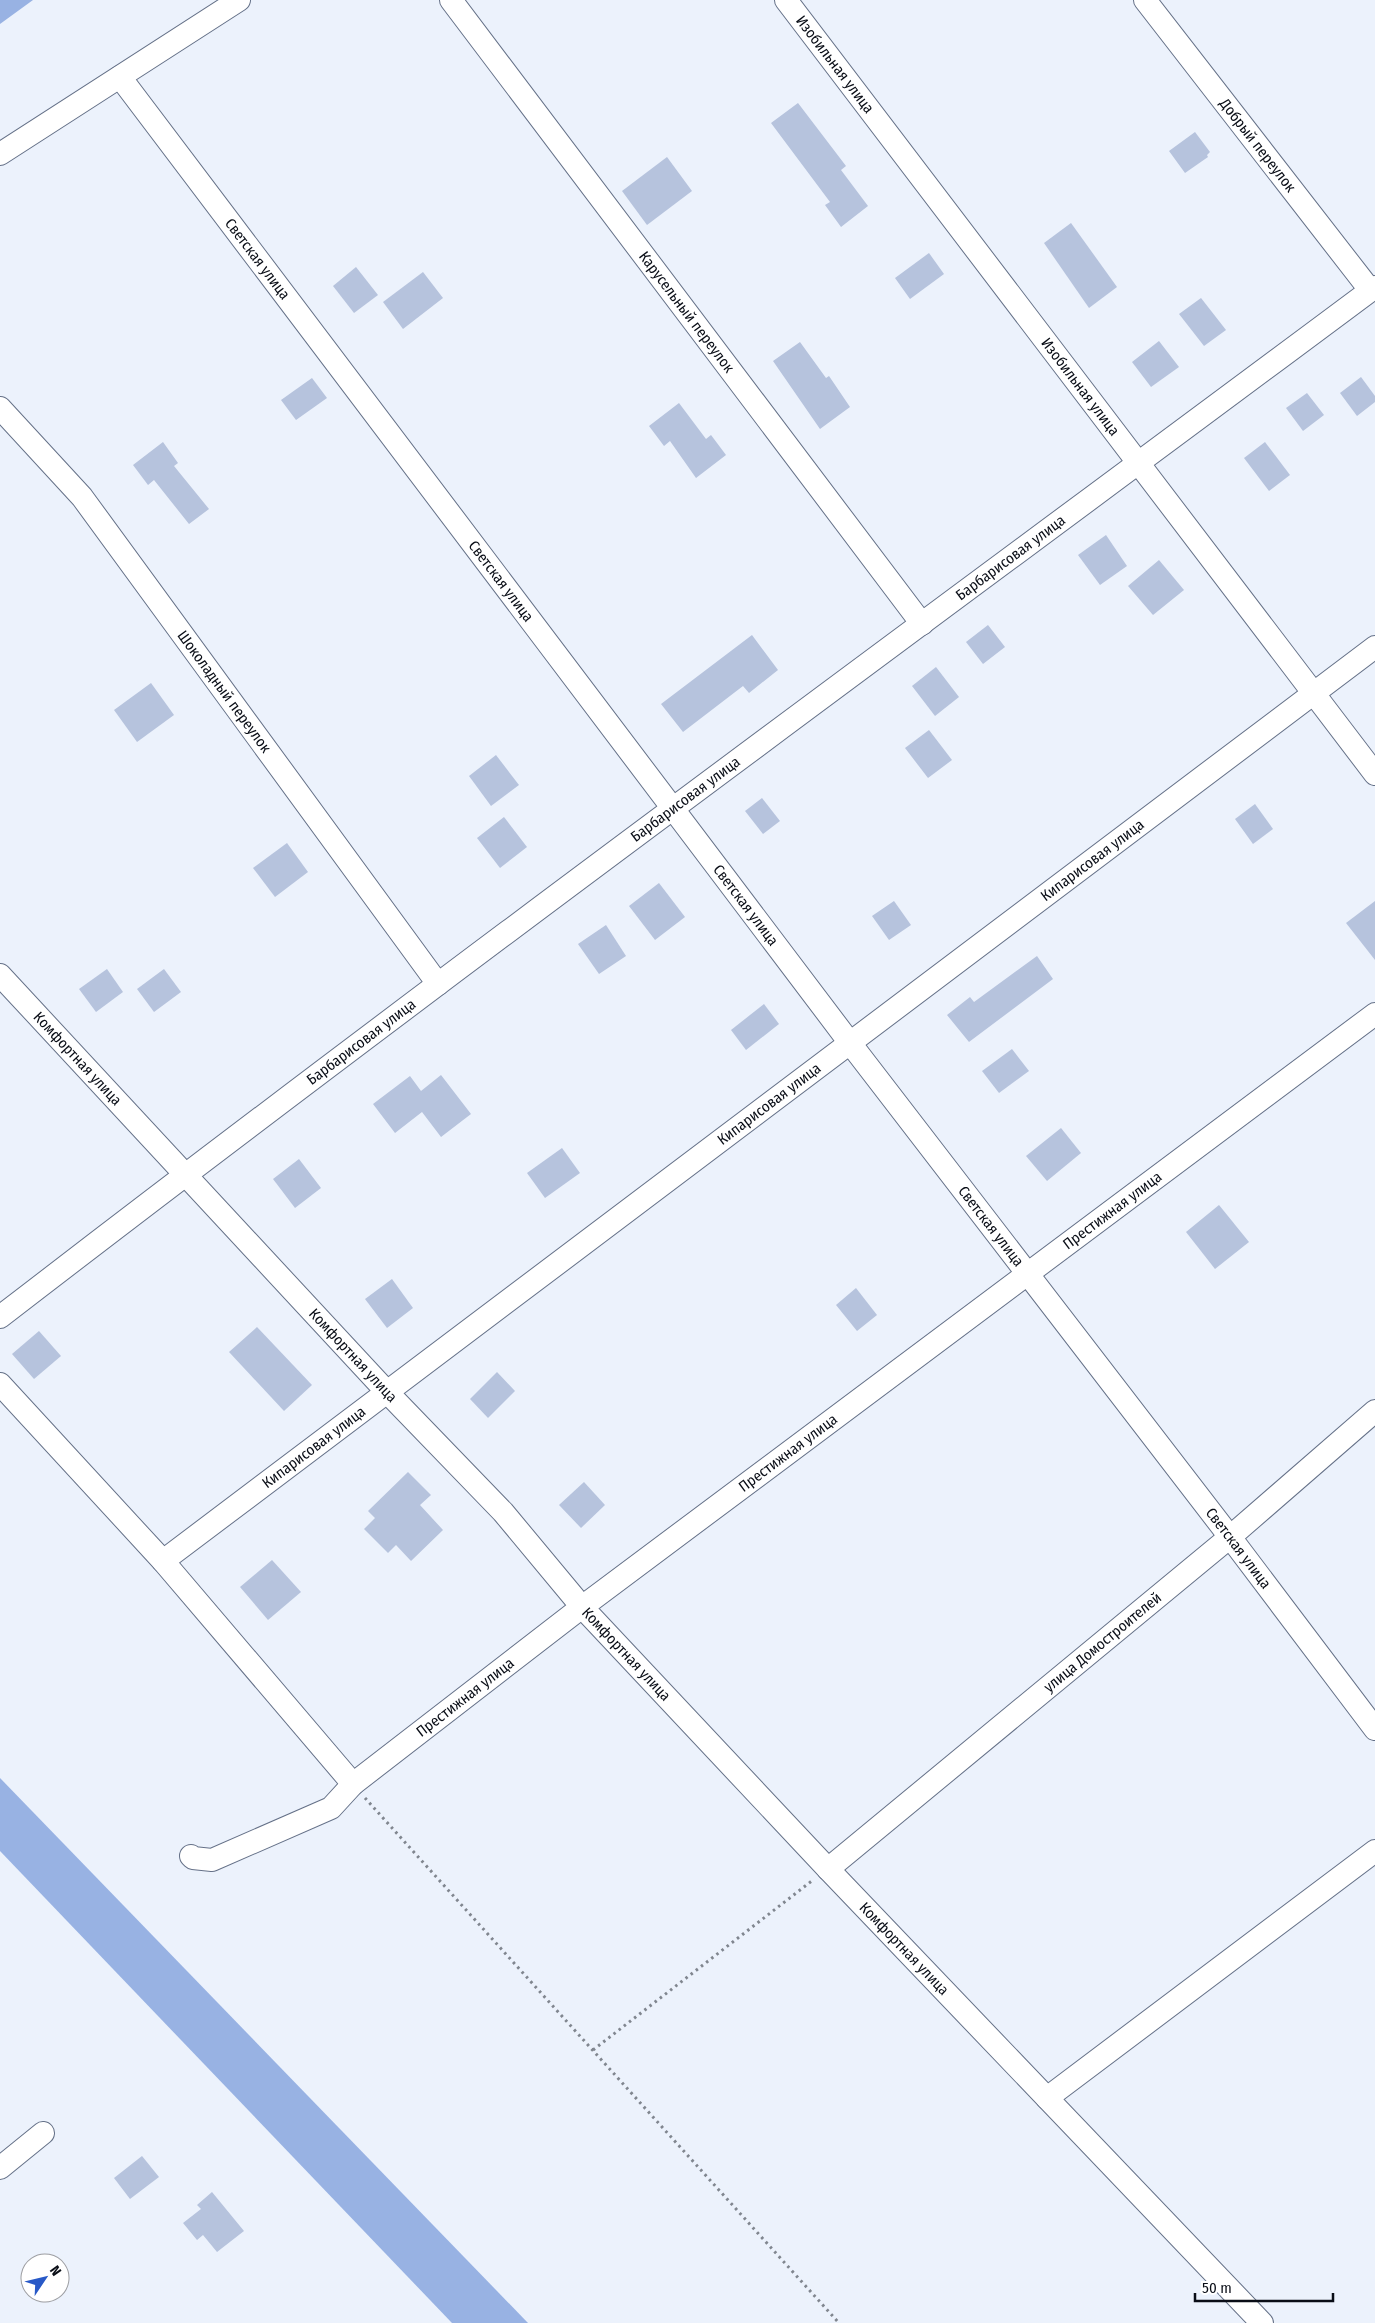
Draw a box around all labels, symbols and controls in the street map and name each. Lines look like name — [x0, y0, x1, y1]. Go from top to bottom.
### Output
street label: Изобильная улица — [792, 12, 878, 117]
street label: Добрый переулок — [1215, 94, 1300, 196]
street label: Светская улица — [221, 215, 294, 303]
street label: Карусельный переулок — [635, 248, 738, 376]
street label: Изобильная улица — [1037, 334, 1123, 439]
street label: Барбарисовая улица — [952, 511, 1069, 604]
street label: Светская улица — [465, 537, 537, 625]
street label: Шоколадный переулок — [174, 627, 275, 756]
street label: Барбарисовая улица — [627, 753, 744, 846]
street label: Кипарисовая улица — [1037, 815, 1148, 905]
street label: Светская улица — [709, 861, 782, 949]
street label: Барбарисовая улица — [303, 995, 419, 1089]
street label: Комфортная улица — [30, 1008, 125, 1109]
street label: Кипарисовая улица — [714, 1059, 824, 1149]
street label: Престижная улица — [1059, 1168, 1165, 1253]
street label: Светская улица — [954, 1182, 1028, 1270]
street label: Комфортная улица — [305, 1305, 401, 1406]
street label: Кипарисовая улица — [259, 1402, 369, 1492]
street label: Престижная улица — [735, 1410, 841, 1496]
street label: Светская улица — [1202, 1504, 1275, 1592]
street label: улица Домостроителей — [1040, 1589, 1165, 1696]
street label: Комфортная улица — [578, 1604, 674, 1705]
street label: Престижная улица — [413, 1654, 517, 1741]
street label: Комфортная улица — [856, 1899, 953, 1999]
north arrow — [20, 2253, 70, 2303]
text: N — [46, 2263, 65, 2279]
scale bar — [1195, 2270, 1332, 2302]
text: 50 m — [1202, 2279, 1232, 2297]

